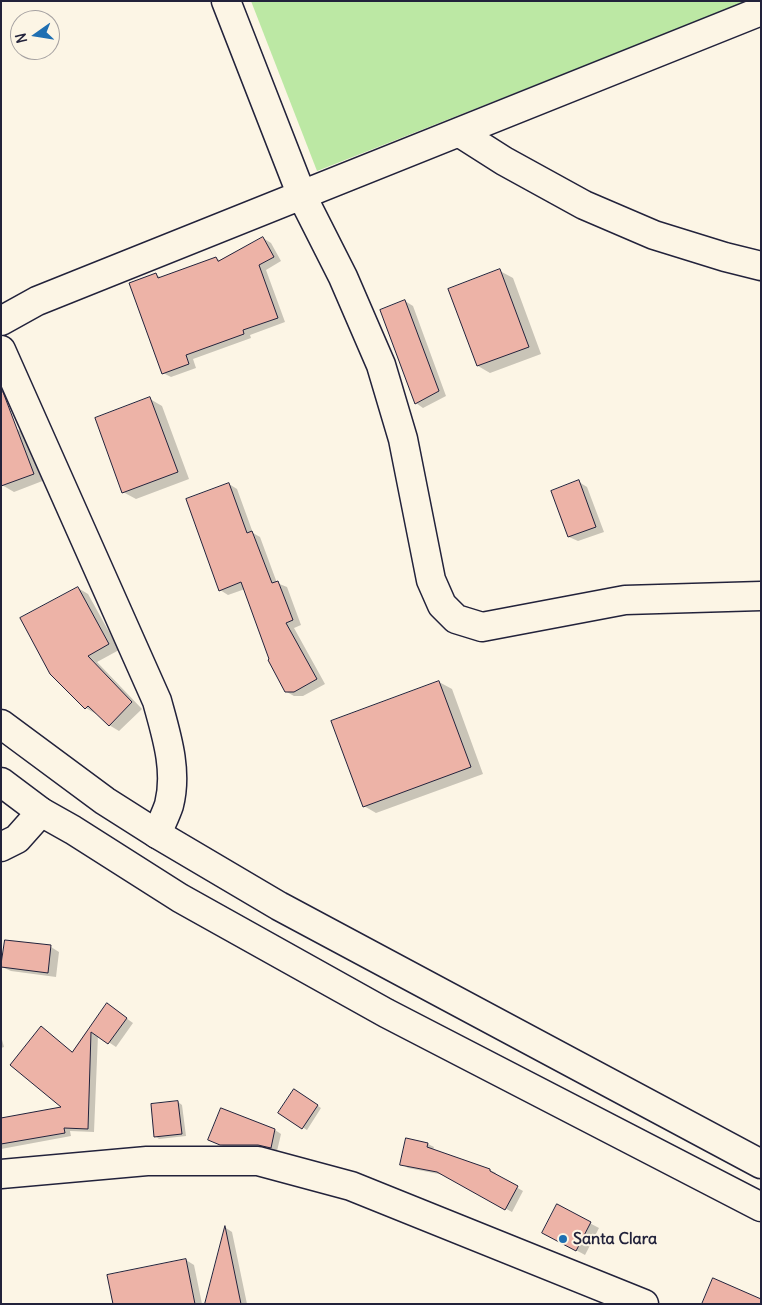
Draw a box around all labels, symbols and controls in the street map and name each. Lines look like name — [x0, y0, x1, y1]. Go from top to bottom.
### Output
north arrow — [10, 10, 60, 60]
text: N — [11, 31, 31, 45]
place label: Santa Clara — [573, 1229, 657, 1249]
marker: Santa Clara — [557, 1233, 569, 1245]

